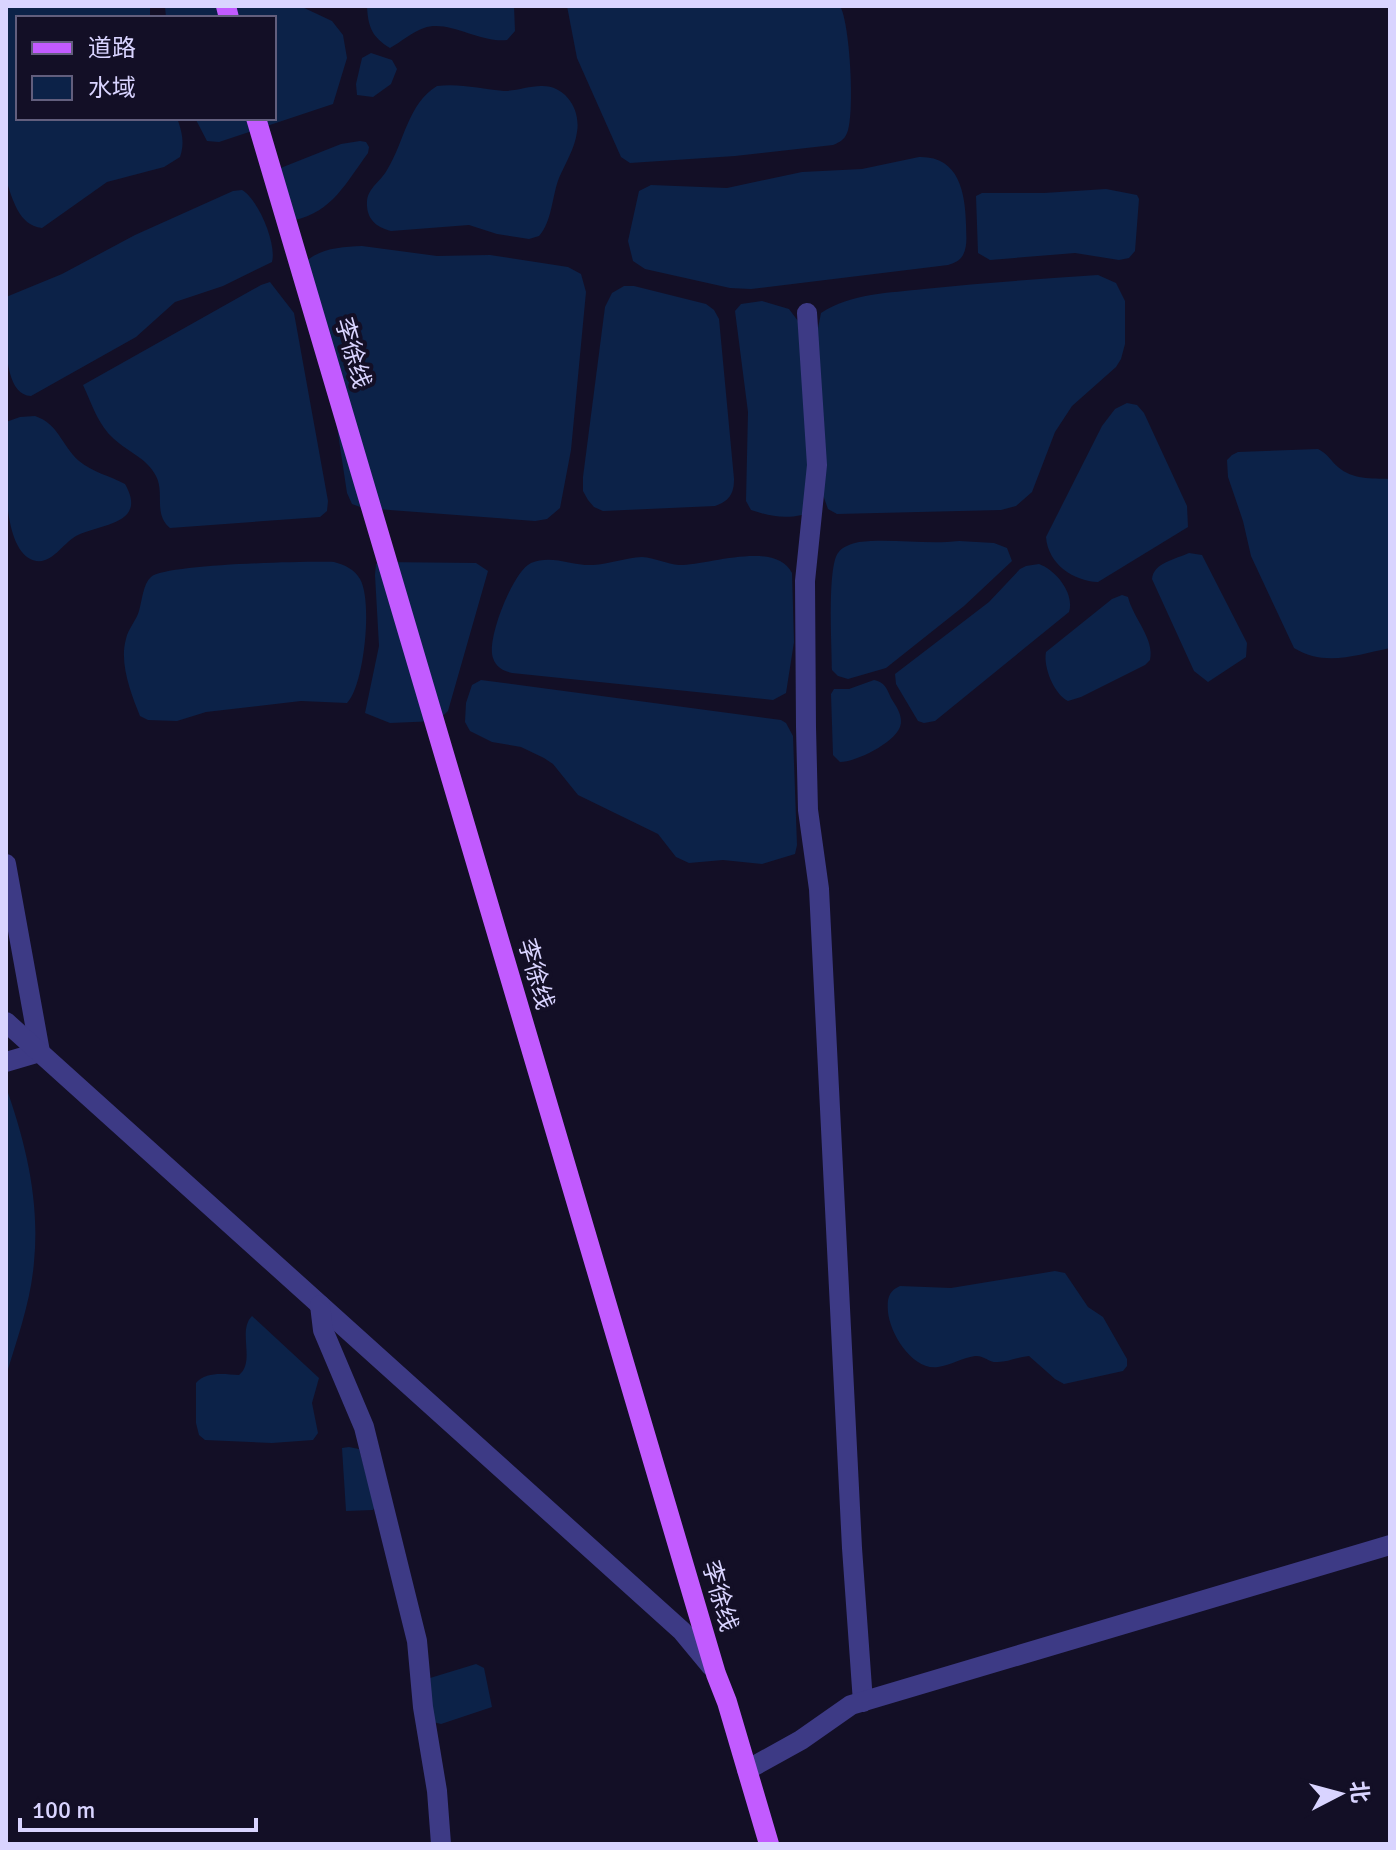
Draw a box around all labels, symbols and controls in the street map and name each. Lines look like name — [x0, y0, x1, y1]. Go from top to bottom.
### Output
legend — [16, 16, 276, 120]
text: 道路 — [88, 33, 136, 63]
text: 水域 — [88, 73, 136, 103]
street label: 李徐线 — [329, 314, 377, 392]
street label: 李徐线 — [512, 935, 560, 1013]
street label: 李徐线 — [696, 1557, 744, 1635]
north arrow — [1300, 1754, 1380, 1834]
text: 北 — [1345, 1780, 1374, 1804]
scale bar — [20, 1782, 256, 1832]
text: 100 m — [32, 1795, 95, 1825]

